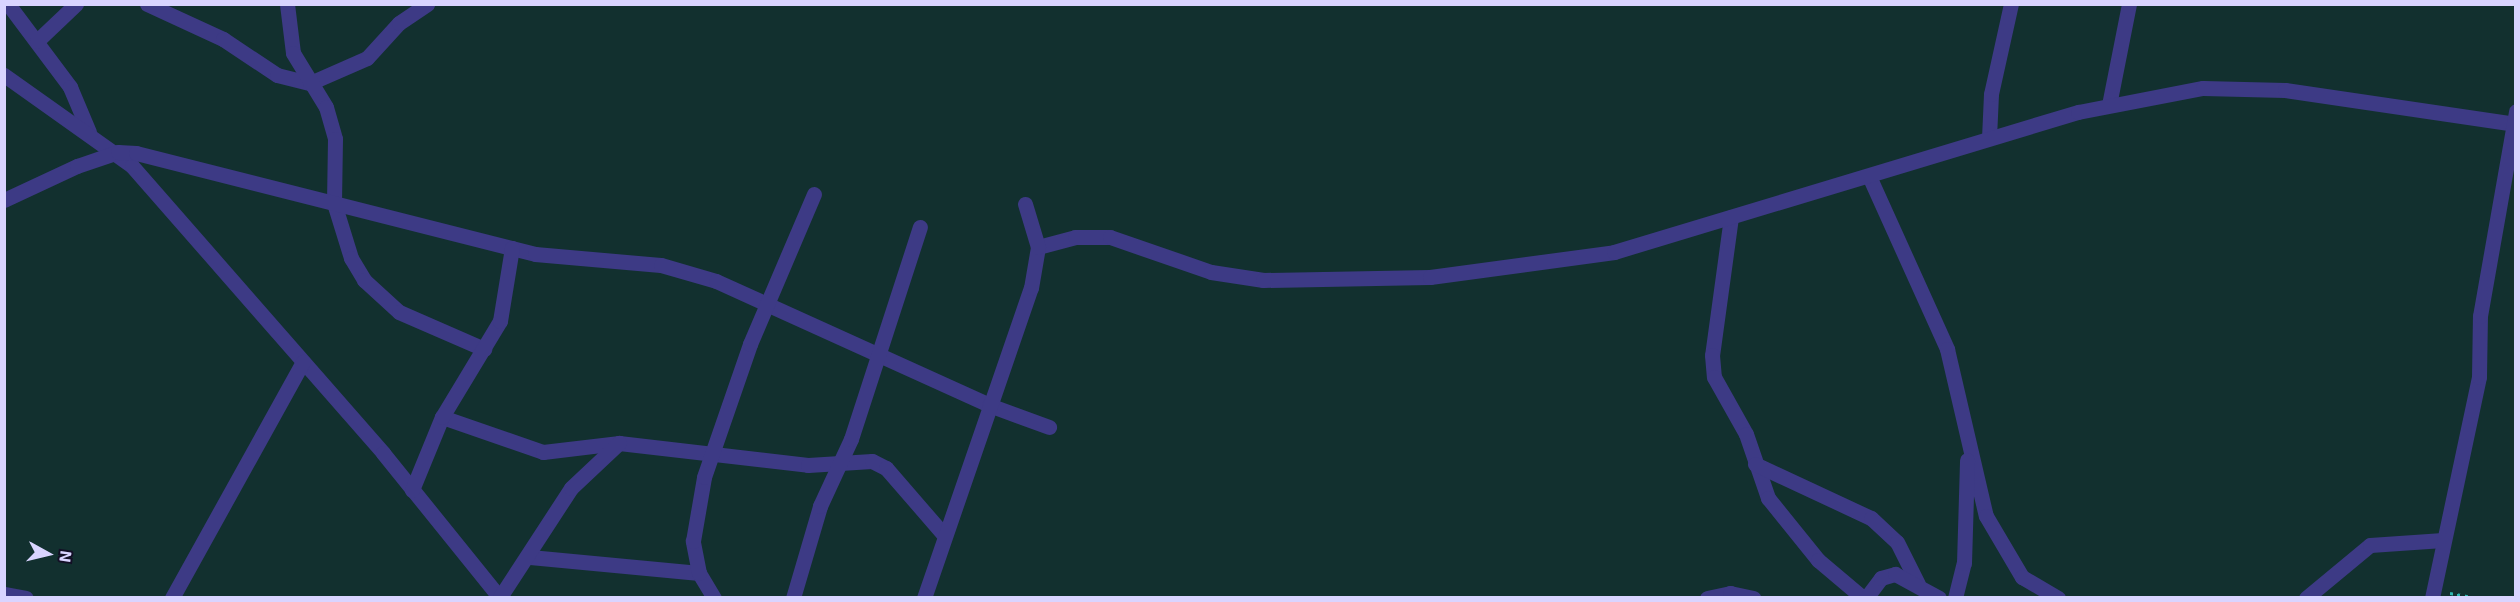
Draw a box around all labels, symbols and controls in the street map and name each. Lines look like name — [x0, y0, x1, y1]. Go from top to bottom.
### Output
north arrow — [18, 524, 78, 584]
text: N — [56, 550, 77, 564]

